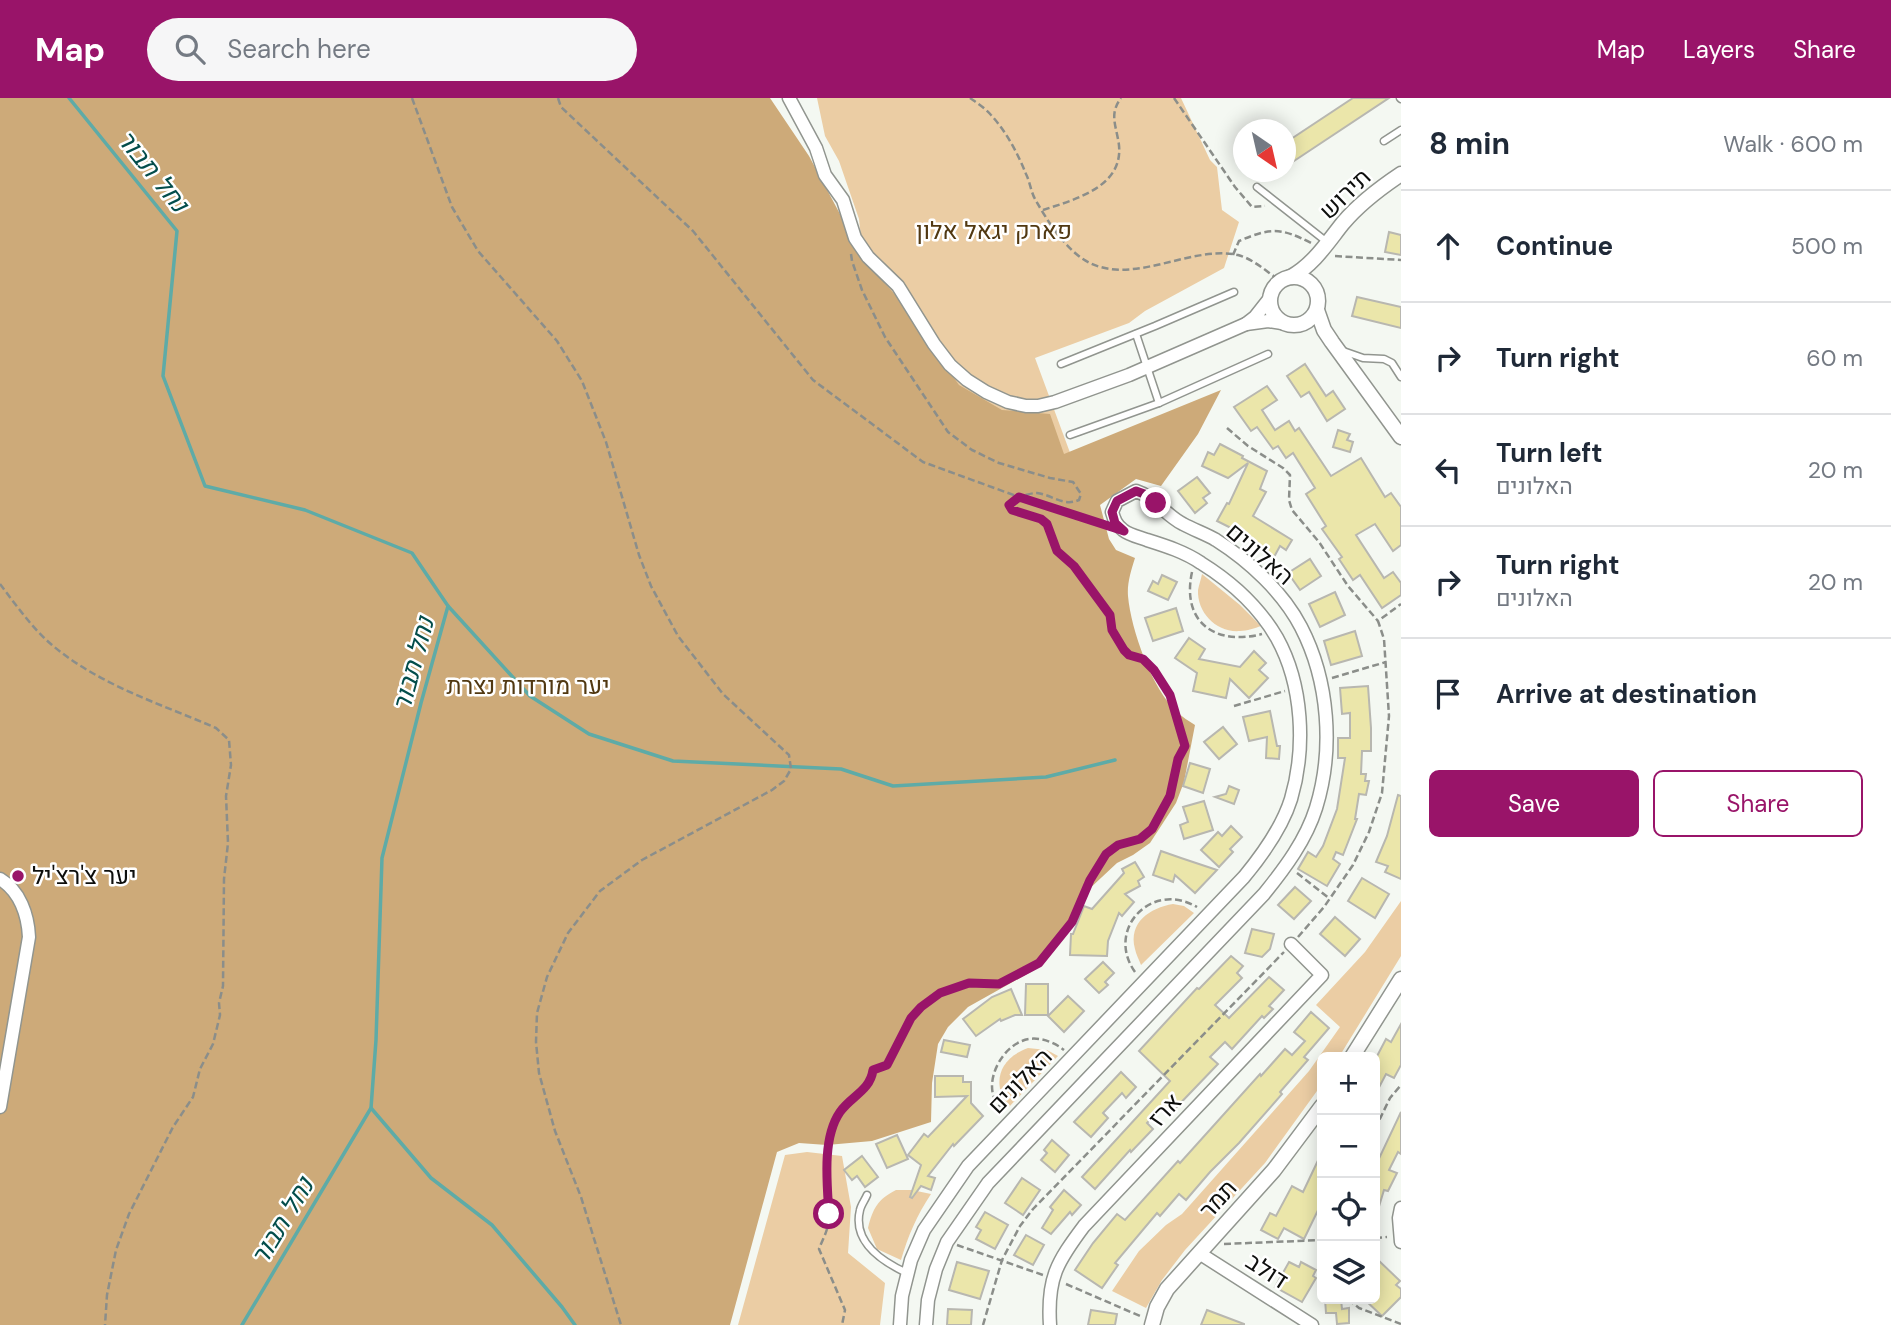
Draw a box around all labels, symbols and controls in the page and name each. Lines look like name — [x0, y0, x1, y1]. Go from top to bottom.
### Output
search box — [147, 18, 637, 81]
text: Map — [35, 28, 105, 71]
icon: search — [171, 30, 209, 68]
text: Search here — [227, 32, 371, 66]
text: Map — [1597, 34, 1645, 65]
text: Layers — [1683, 34, 1755, 65]
text: Share — [1793, 34, 1856, 65]
north arrow — [1233, 119, 1296, 182]
water label: נחל תבור — [110, 123, 197, 220]
text: 8 min — [1429, 124, 1510, 163]
text: Walk · 600 m — [1723, 129, 1863, 159]
street label: תירוש — [1312, 162, 1377, 226]
park label: פארק יגאל אלון — [916, 215, 1072, 246]
icon: ahead — [1429, 227, 1467, 265]
text: Continue — [1496, 229, 1613, 263]
text: 500 m — [1791, 231, 1863, 261]
icon: right — [1429, 339, 1467, 377]
text: Turn right — [1496, 341, 1620, 375]
text: 60 m — [1806, 343, 1863, 373]
text: Turn left — [1496, 436, 1603, 470]
icon: left — [1429, 451, 1467, 489]
text: 20 m — [1808, 455, 1863, 485]
text: האלונים — [1496, 471, 1573, 501]
route end — [1140, 487, 1171, 518]
street label: האלונים — [1220, 516, 1301, 592]
text: Turn right — [1496, 548, 1620, 582]
icon: right — [1429, 563, 1467, 601]
text: 20 m — [1808, 567, 1863, 597]
text: האלונים — [1496, 583, 1573, 613]
water label: נחל תבור — [384, 612, 442, 715]
park label: יער מורדות נצרת — [447, 670, 609, 701]
icon: arrive — [1429, 675, 1467, 713]
text: Arrive at destination — [1496, 677, 1757, 711]
button: Save — [1429, 770, 1639, 837]
button: Share — [1653, 770, 1863, 837]
place label: יער צ'רצ'יל — [32, 860, 137, 891]
marker: יער צ'רצ'יל — [10, 868, 26, 884]
street label: האלונים — [981, 1041, 1059, 1120]
map controls — [1317, 1052, 1380, 1304]
button: + — [1317, 1052, 1380, 1115]
street label: ארז — [1141, 1086, 1188, 1133]
button: − — [1317, 1115, 1380, 1178]
water label: נחל תבור — [243, 1170, 322, 1271]
street label: תמר — [1192, 1173, 1243, 1225]
button: locate — [1317, 1178, 1380, 1241]
route start — [813, 1198, 844, 1229]
button: layers — [1317, 1241, 1380, 1304]
street label: דולב — [1240, 1245, 1294, 1296]

